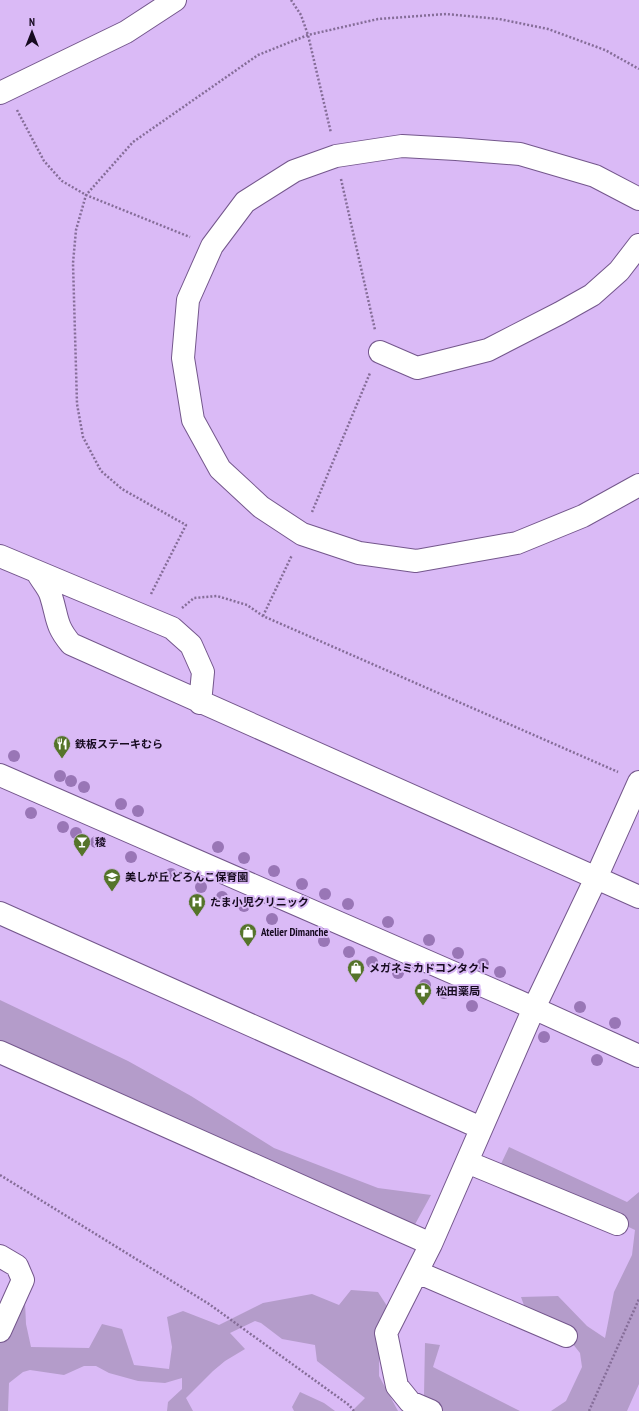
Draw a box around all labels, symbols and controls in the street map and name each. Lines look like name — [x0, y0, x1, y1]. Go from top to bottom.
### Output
north arrow — [12, 12, 52, 52]
text: N — [29, 15, 35, 29]
restaurant icon: 鉄板ステーキむら — [52, 734, 72, 759]
place label: 鉄板ステーキむら — [75, 737, 163, 751]
bar icon: 稜 — [72, 832, 92, 857]
place label: 稜 — [95, 835, 106, 849]
school or university icon: 美しが丘 どろんこ保育園 — [102, 867, 122, 892]
place label: 美しが丘 どろんこ保育園 — [125, 870, 248, 884]
hospital icon: たま小児クリニック — [187, 892, 207, 917]
place label: たま小児クリニック — [210, 895, 309, 909]
shop icon: Atelier Dimanche — [238, 922, 258, 947]
place label: Atelier Dimanche — [260, 925, 328, 939]
shop icon: メガネミカドコンタクト — [346, 958, 366, 983]
place label: メガネミカドコンタクト — [369, 961, 490, 975]
pharmacy icon: 松田薬局 — [413, 981, 433, 1006]
place label: 松田薬局 — [436, 984, 480, 998]

